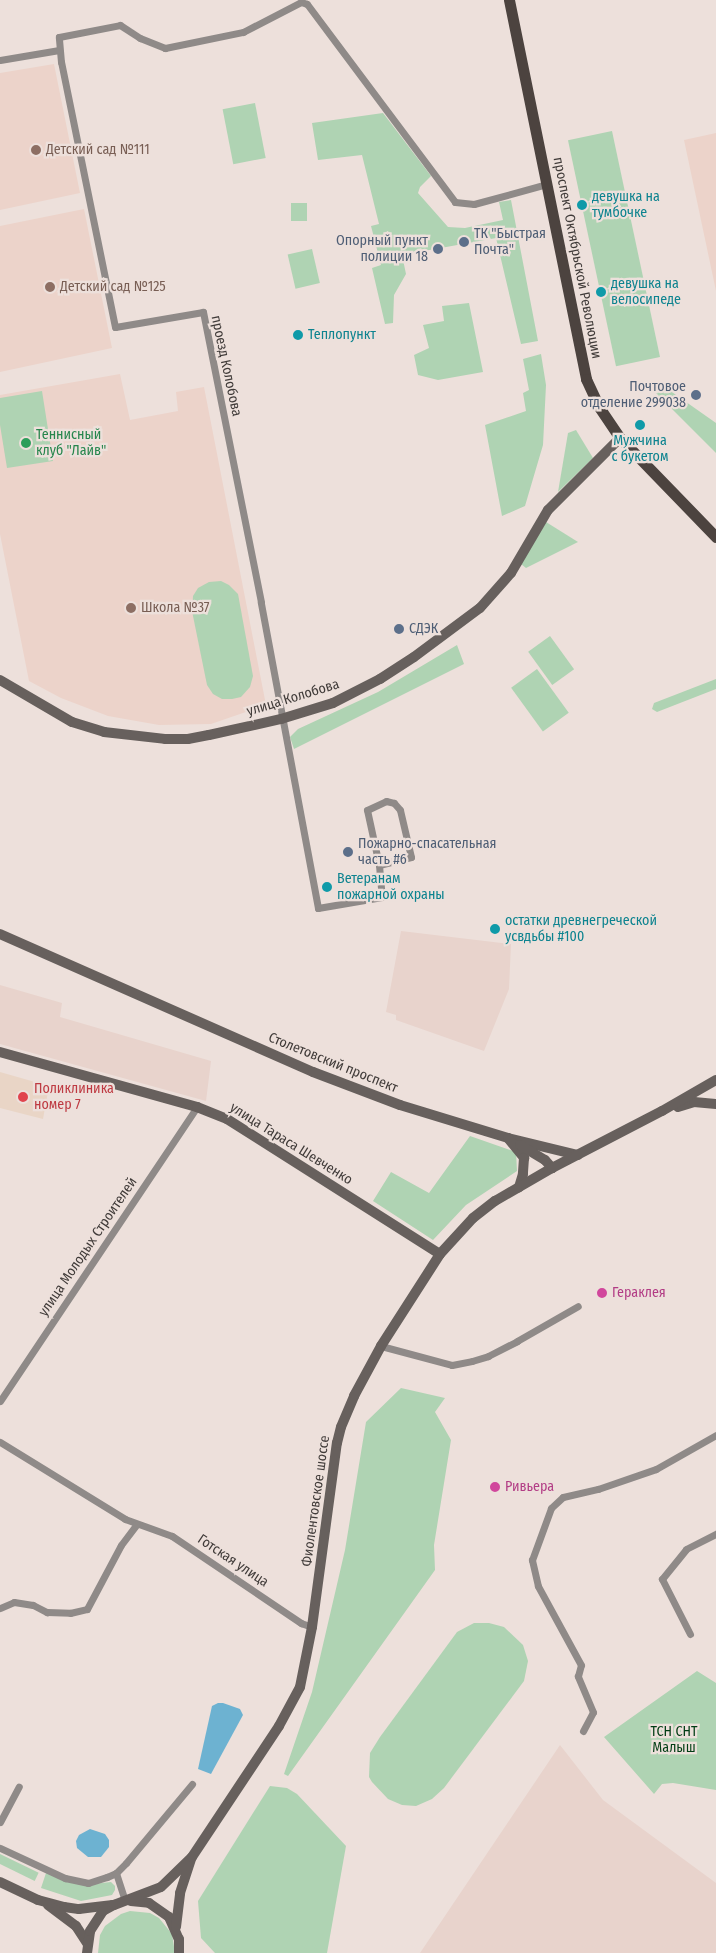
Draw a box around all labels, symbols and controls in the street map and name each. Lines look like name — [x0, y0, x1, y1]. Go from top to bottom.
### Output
place label: Детский сад №111 — [46, 142, 150, 158]
marker: Детский сад №111 — [30, 144, 42, 156]
street label: проспект Октябрьской Революции — [549, 156, 605, 360]
place label: девушка на тумбочке — [592, 189, 660, 222]
marker: девушка на тумбочке — [576, 199, 588, 211]
place label: ТК "Быстрая Почта" — [474, 226, 546, 258]
place label: Опорный пункт полиции 18 — [336, 233, 428, 266]
marker: ТК "Быстрая Почта" — [458, 236, 470, 248]
marker: Опорный пункт полиции 18 — [432, 243, 444, 255]
place label: девушка на велосипеде — [611, 276, 681, 308]
place label: Детский сад №125 — [60, 279, 166, 295]
marker: Детский сад №125 — [44, 281, 56, 293]
marker: девушка на велосипеде — [595, 286, 607, 298]
street label: проезд Колобова — [207, 314, 245, 418]
place label: Теплопункт — [308, 327, 376, 343]
marker: Теплопункт — [292, 329, 304, 341]
place label: Почтовое отделение 299038 — [581, 379, 686, 412]
marker: Почтовое отделение 299038 — [690, 389, 702, 401]
marker: Мужчина с букетом — [634, 419, 646, 431]
place label: Теннисный клуб "Лайв" — [36, 427, 106, 460]
place label: Мужчина с букетом — [612, 433, 668, 466]
marker: Теннисный клуб "Лайв" — [20, 437, 32, 449]
place label: Школа №37 — [141, 600, 210, 616]
marker: Школа №37 — [125, 602, 137, 614]
place label: СДЭК — [409, 621, 438, 637]
marker: СДЭК — [393, 623, 405, 635]
street label: улица Колобова — [245, 676, 341, 720]
place label: Пожарно-спасательная часть #6 — [358, 836, 496, 869]
marker: Пожарно-спасательная часть #6 — [342, 846, 354, 858]
place label: Ветеранам пожарной охраны — [337, 871, 445, 904]
marker: Ветеранам пожарной охраны — [321, 881, 333, 893]
place label: остатки древнегреческой усвдьбы #100 — [505, 913, 657, 946]
marker: остатки древнегреческой усвдьбы #100 — [489, 923, 501, 935]
street label: Столетовский проспект — [266, 1029, 400, 1097]
place label: Поликлиника номер 7 — [34, 1081, 114, 1114]
marker: Поликлиника номер 7 — [16, 1090, 30, 1104]
street label: улица Тараса Шевченко — [227, 1099, 355, 1189]
street label: улица Молодых Строителей — [35, 1174, 141, 1320]
place label: Гераклея — [612, 1285, 666, 1301]
marker: Гераклея — [596, 1287, 608, 1299]
street label: Фиолентовское шоссе — [298, 1434, 334, 1568]
place label: Ривьера — [505, 1479, 554, 1495]
marker: Ривьера — [489, 1481, 501, 1493]
street label: Готская улица — [194, 1531, 272, 1591]
park label: ТСН СНТ Малыш — [651, 1724, 697, 1756]

